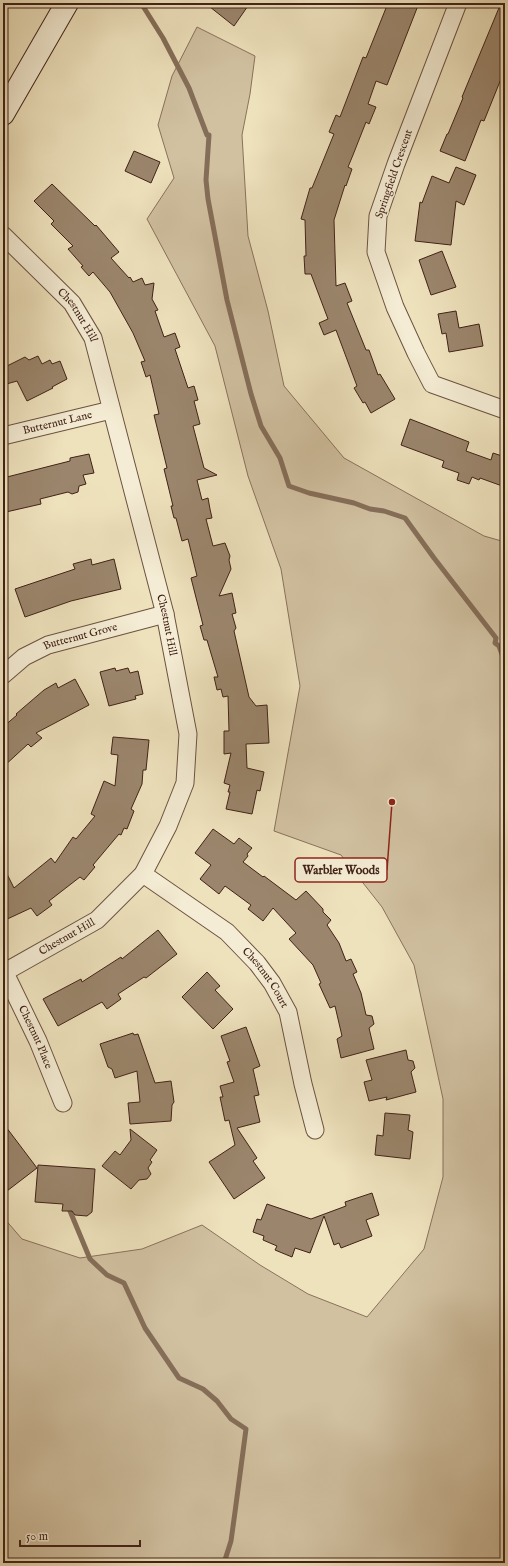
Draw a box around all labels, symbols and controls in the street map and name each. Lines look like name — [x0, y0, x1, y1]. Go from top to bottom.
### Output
street label: Springfield Crescent — [372, 127, 416, 220]
street label: Chestnut Hill — [54, 285, 101, 343]
street label: Butternut Lane — [21, 408, 94, 438]
street label: Chestnut Hill — [153, 593, 180, 657]
street label: Butternut Grove — [41, 620, 119, 653]
callout: Warbler Woods — [295, 858, 387, 882]
text: Warbler Woods — [302, 863, 380, 878]
street label: Chestnut Hill — [36, 915, 98, 959]
street label: Chestnut Court — [239, 945, 292, 1011]
street label: Chestnut Place — [15, 1003, 56, 1071]
scale bar — [20, 1522, 140, 1548]
text: 50 m — [26, 1529, 48, 1544]

